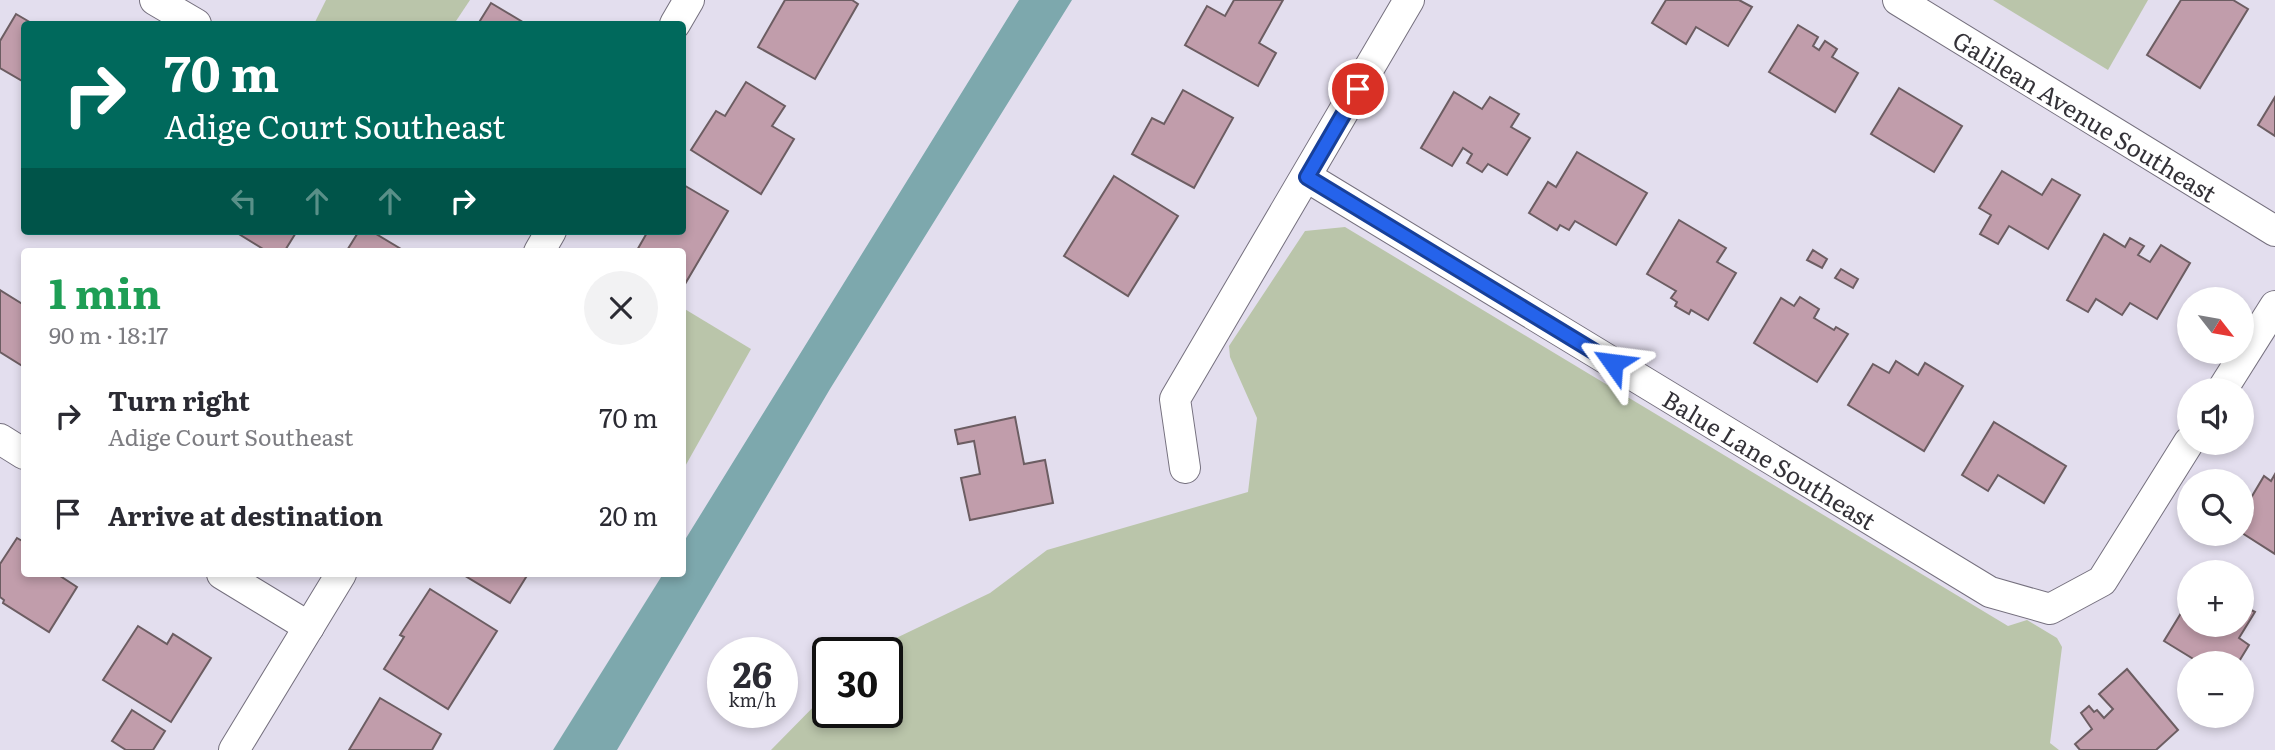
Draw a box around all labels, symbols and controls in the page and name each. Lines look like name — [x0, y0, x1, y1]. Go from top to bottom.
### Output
street label: Galilean Avenue Southeast — [1947, 21, 2224, 209]
text: 70 m — [164, 34, 279, 107]
icon: right — [49, 49, 140, 140]
pin — [1328, 59, 1388, 119]
icon: arrive — [1339, 70, 1377, 108]
text: Adige Court Southeast — [164, 101, 505, 149]
icon: left — [225, 182, 263, 220]
icon: ahead — [298, 182, 336, 220]
icon: ahead — [371, 182, 409, 220]
icon: right — [444, 182, 482, 220]
text: 1 min — [49, 260, 161, 322]
button: close — [584, 271, 658, 345]
north arrow — [2177, 287, 2254, 364]
map controls — [2177, 287, 2254, 728]
text: 90 m · 18:17 — [49, 317, 168, 351]
position arrow — [1576, 326, 1650, 400]
button: sound — [2177, 378, 2254, 455]
text: Turn right — [108, 380, 250, 419]
street label: Balue Lane Southeast — [1657, 380, 1884, 537]
icon: right — [49, 397, 87, 435]
text: 70 m — [599, 397, 658, 436]
text: Adige Court Southeast — [108, 419, 353, 453]
button: search — [2177, 469, 2254, 546]
icon: arrive — [49, 495, 87, 533]
text: Arrive at destination — [108, 495, 383, 534]
text: 20 m — [599, 495, 658, 534]
button: + — [2177, 560, 2254, 637]
speed limit sign: 30 — [812, 637, 903, 728]
text: 26 — [733, 647, 772, 699]
button: − — [2177, 651, 2254, 728]
text: km/h — [729, 686, 776, 713]

